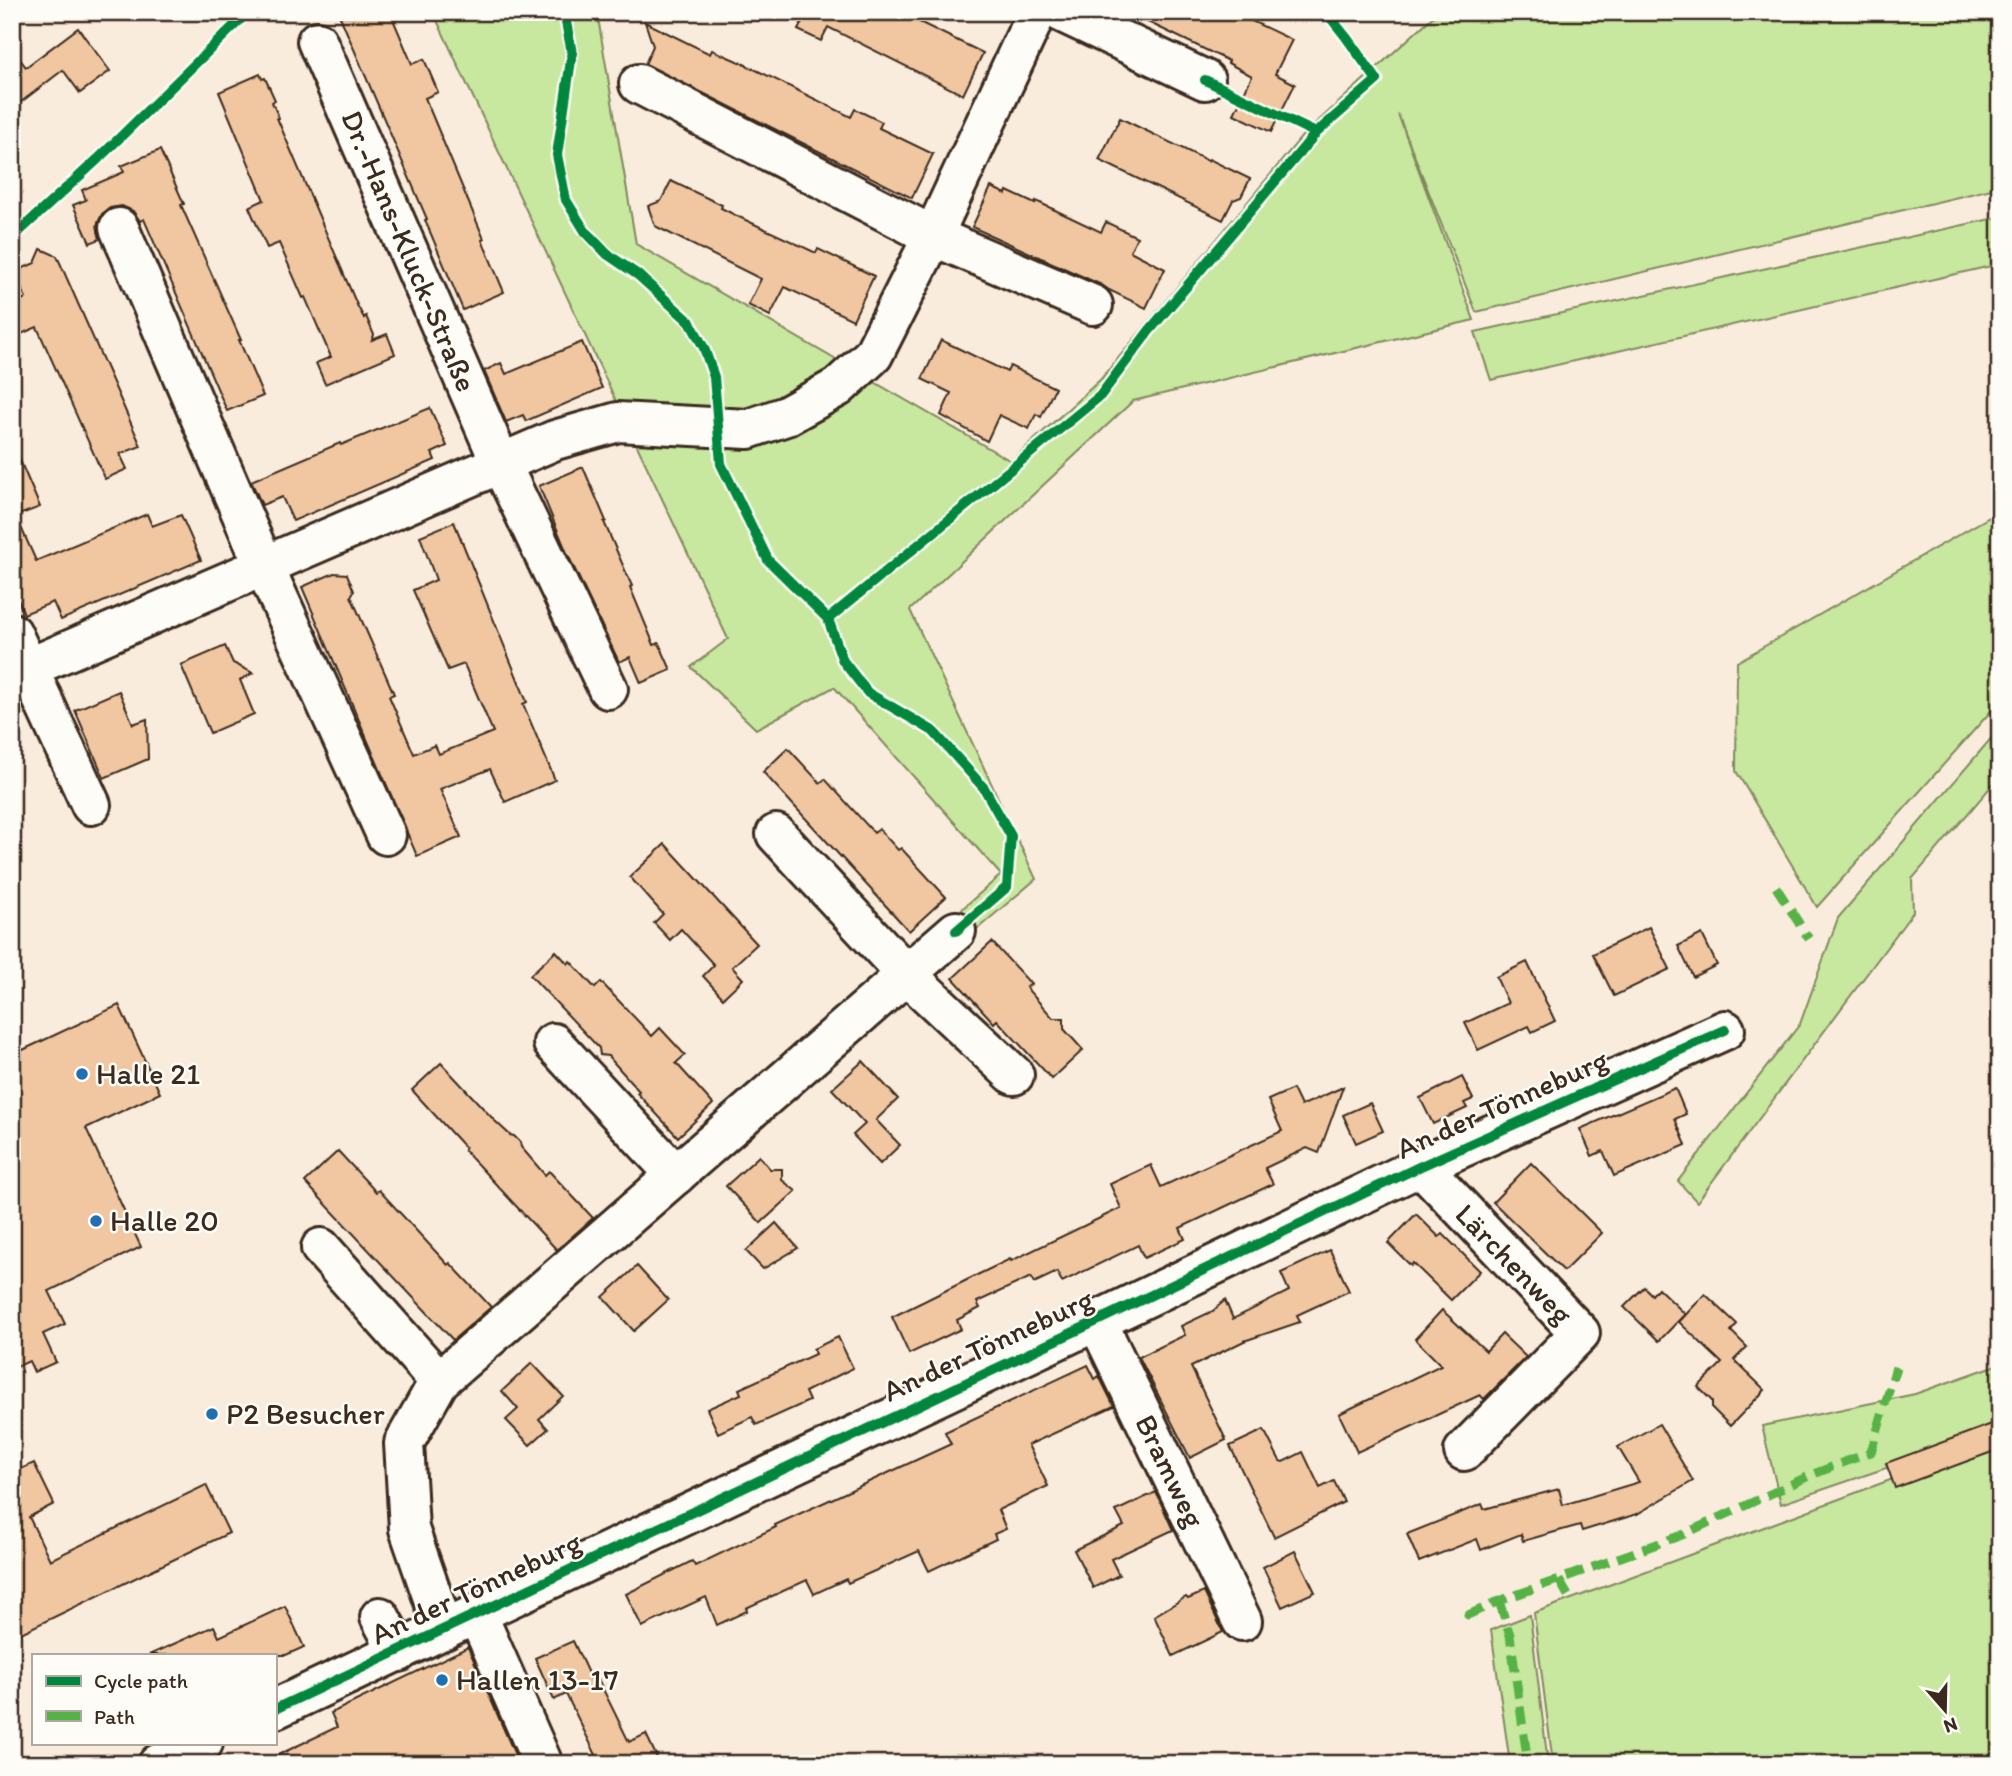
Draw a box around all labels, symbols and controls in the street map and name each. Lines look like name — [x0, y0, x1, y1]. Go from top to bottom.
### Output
street label: Dr.-Hans-Kluck-Straße — [333, 105, 485, 397]
street label: An der Tönneburg — [1390, 1040, 1614, 1167]
place label: Halle 21 — [96, 1055, 200, 1092]
marker: Halle 21 — [74, 1066, 90, 1082]
street label: Lärchenweg — [1448, 1196, 1581, 1332]
place label: Halle 20 — [110, 1202, 219, 1239]
marker: Halle 20 — [88, 1213, 104, 1229]
street label: An der Tönneburg — [877, 1279, 1099, 1409]
place label: P2 Besucher — [226, 1395, 385, 1432]
marker: P2 Besucher — [204, 1406, 220, 1422]
street label: Bramweg — [1127, 1408, 1214, 1534]
street label: An der Tönneburg — [365, 1522, 587, 1652]
legend — [32, 1654, 276, 1744]
place label: Hallen 13-17 — [456, 1661, 619, 1698]
text: Cycle path — [94, 1668, 188, 1693]
marker: Hallen 13-17 — [434, 1672, 450, 1688]
north arrow — [1910, 1674, 1980, 1744]
text: Path — [94, 1704, 135, 1729]
text: N — [1941, 1713, 1961, 1739]

